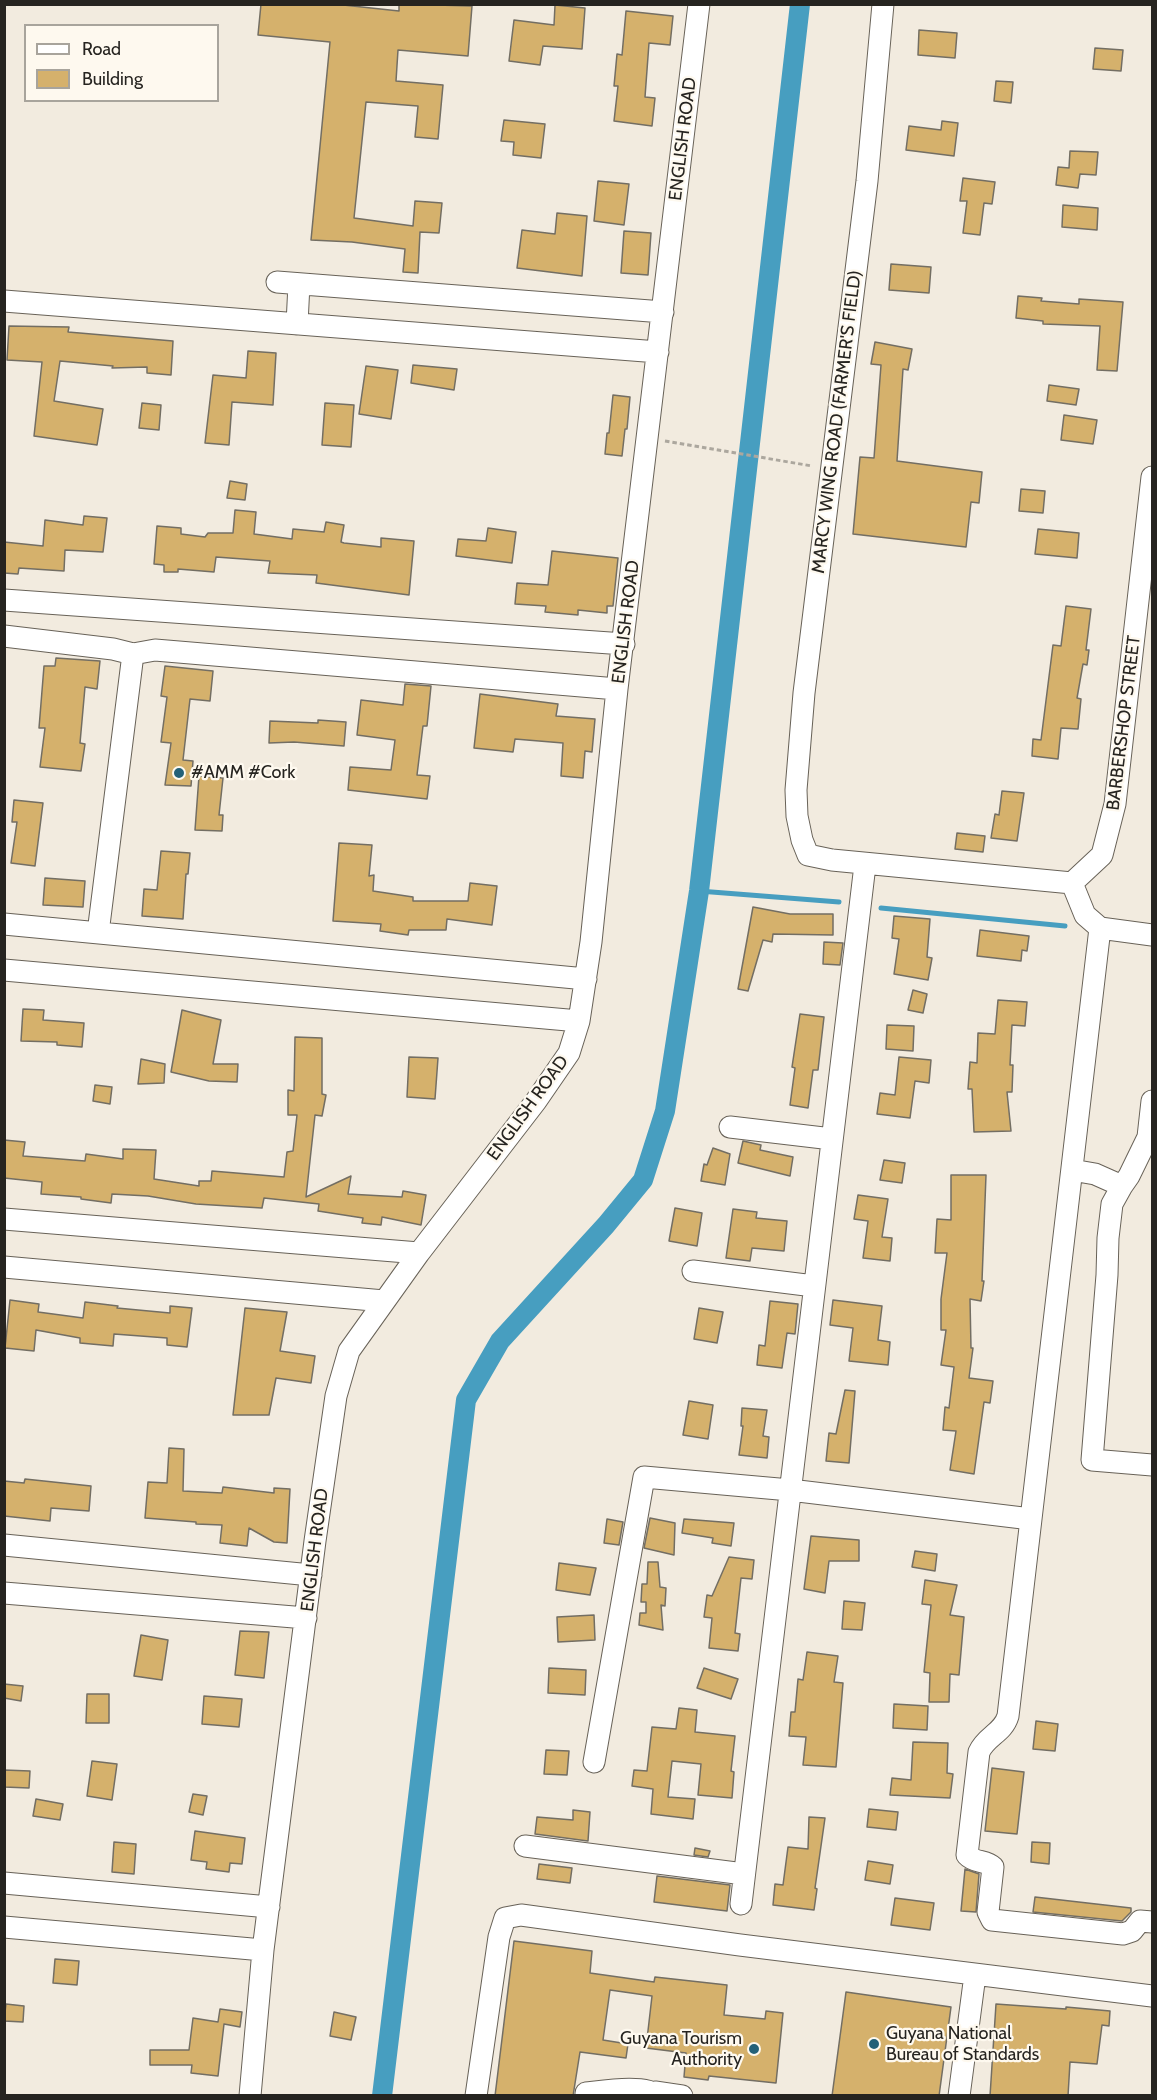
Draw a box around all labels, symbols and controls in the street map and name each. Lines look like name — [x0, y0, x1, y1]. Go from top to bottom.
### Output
legend — [24, 24, 219, 102]
text: Road — [82, 38, 121, 60]
text: Building — [82, 68, 143, 90]
street label: ENGLISH ROAD — [665, 76, 701, 202]
street label: MARCY WING ROAD (FARMER'S FIELD) — [808, 269, 866, 575]
street label: ENGLISH ROAD — [608, 559, 644, 685]
street label: BARBERSHOP STREET — [1103, 634, 1145, 812]
place label: #AMM #Cork — [191, 762, 295, 784]
marker: #AMM #Cork — [172, 766, 186, 780]
street label: ENGLISH ROAD — [483, 1051, 573, 1165]
street label: ENGLISH ROAD — [297, 1487, 333, 1613]
place label: Guyana National Bureau of Standards — [886, 2023, 1039, 2066]
place label: Guyana Tourism Authority — [620, 2028, 742, 2070]
marker: Guyana National Bureau of Standards — [867, 2037, 881, 2051]
marker: Guyana Tourism Authority — [747, 2042, 761, 2056]

